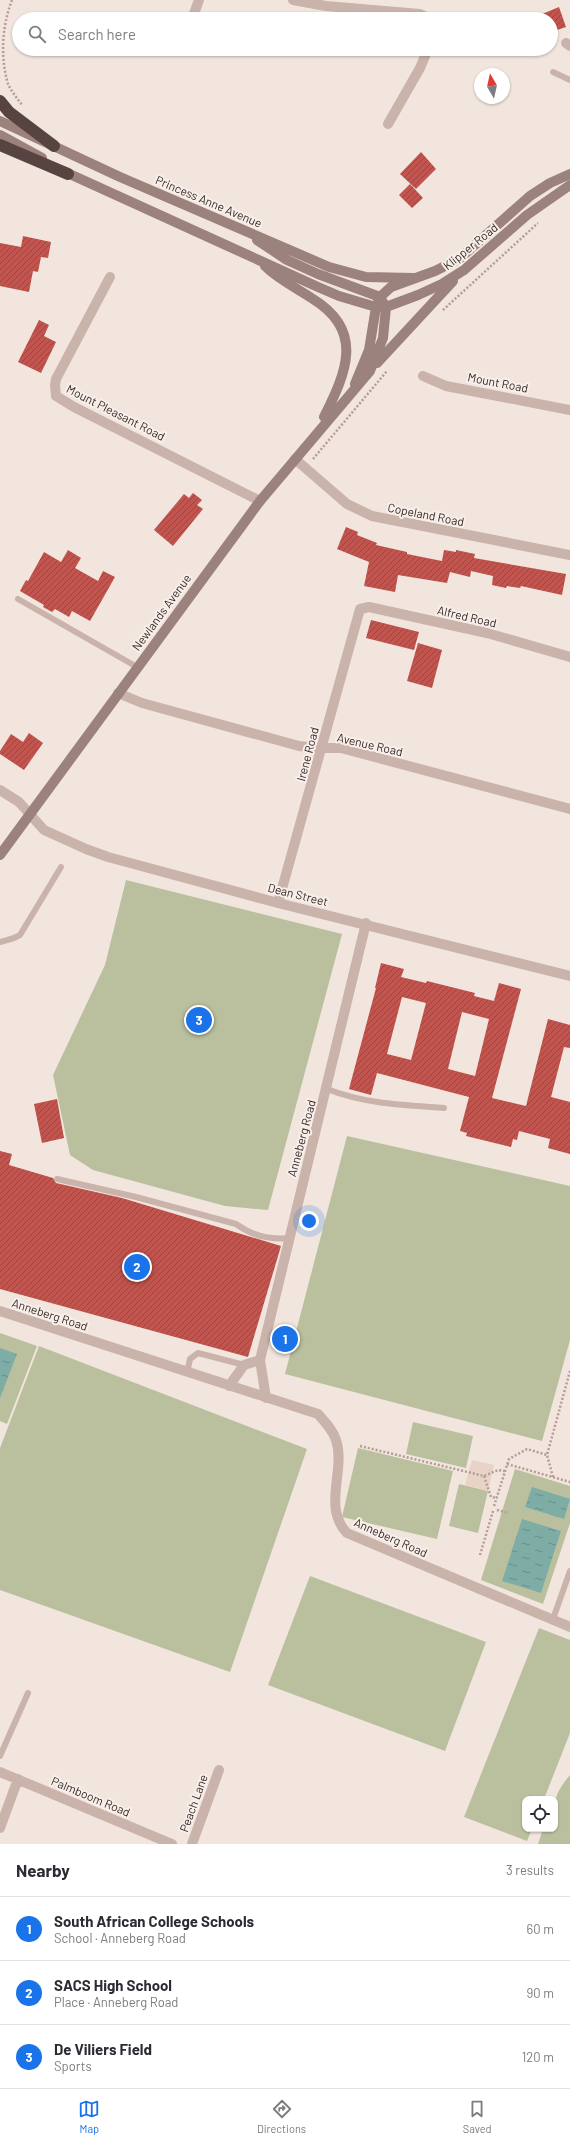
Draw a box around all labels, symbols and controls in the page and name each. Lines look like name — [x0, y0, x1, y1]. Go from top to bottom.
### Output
search box — [12, 12, 558, 56]
icon: search — [26, 23, 48, 45]
text: Search here — [58, 25, 136, 43]
north arrow — [474, 68, 510, 104]
street label: Princess Anne Avenue — [154, 172, 264, 230]
street label: Klipper Road — [440, 220, 500, 272]
street label: Mount Road — [467, 369, 529, 395]
street label: Mount Pleasant Road — [64, 381, 168, 443]
street label: Copeland Road — [387, 500, 465, 528]
street label: Newlands Avenue — [129, 571, 193, 653]
street label: Alfred Road — [436, 602, 498, 630]
street label: Irene Road — [293, 725, 321, 783]
street label: Avenue Road — [336, 730, 404, 758]
street label: Dean Street — [266, 880, 330, 908]
pin: 3 — [186, 1005, 212, 1035]
street label: Anneberg Road — [284, 1098, 318, 1178]
your location — [299, 1211, 319, 1231]
pin: 2 — [124, 1252, 150, 1282]
street label: Anneberg Road — [10, 1295, 90, 1333]
pin: 1 — [272, 1324, 298, 1354]
street label: Anneberg Road — [352, 1515, 430, 1559]
street label: Peach Lane — [176, 1772, 210, 1834]
street label: Palmboom Road — [49, 1773, 133, 1819]
map controls — [522, 1796, 558, 1832]
button: locate — [522, 1796, 558, 1832]
text: Nearby — [16, 1860, 70, 1880]
text: 3 results — [506, 1862, 554, 1878]
text: South African College Schools — [54, 1912, 254, 1930]
text: 1 — [27, 1921, 31, 1937]
text: 60 m — [527, 1921, 554, 1937]
text: School · Anneberg Road — [54, 1930, 186, 1946]
text: SACS High School — [54, 1976, 172, 1994]
text: 2 — [25, 1985, 33, 2001]
text: 90 m — [527, 1985, 554, 2001]
text: Place · Anneberg Road — [54, 1994, 178, 2010]
text: De Viliers Field — [54, 2040, 152, 2058]
text: 3 — [25, 2049, 33, 2065]
text: 120 m — [522, 2049, 554, 2065]
text: Sports — [54, 2058, 92, 2074]
tab: Map — [78, 2098, 100, 2135]
tab: Directions — [257, 2098, 306, 2135]
tab: Saved — [463, 2098, 492, 2135]

